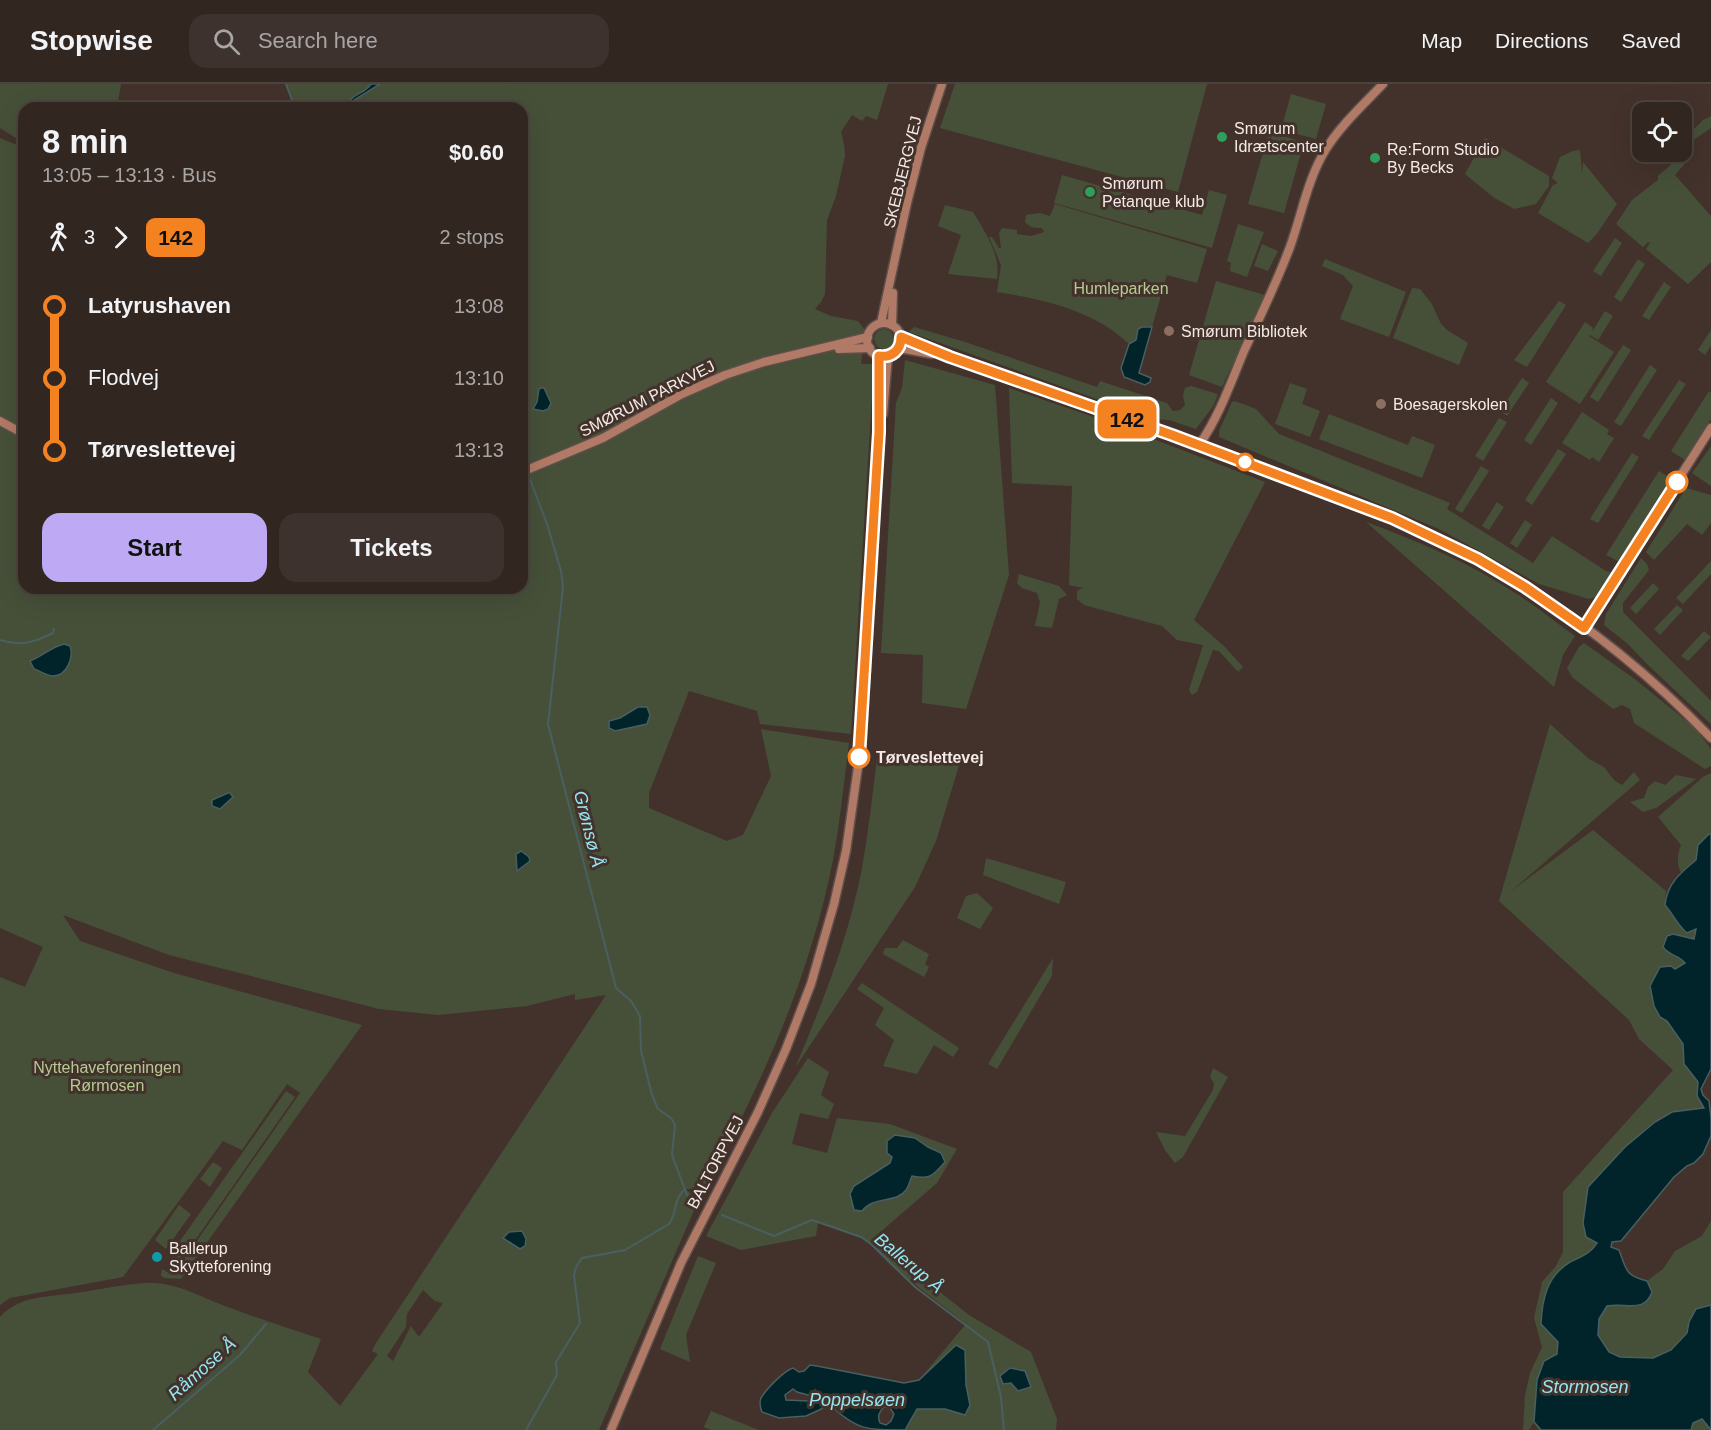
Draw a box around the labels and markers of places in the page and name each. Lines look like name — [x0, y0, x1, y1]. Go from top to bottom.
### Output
place label: Smørum Idrætscenter — [1234, 120, 1324, 155]
marker: Smørum Idrætscenter — [1215, 130, 1229, 144]
place label: Re:Form Studio By Becks — [1387, 141, 1499, 176]
marker: Re:Form Studio By Becks — [1368, 151, 1382, 165]
place label: Smørum Petanque klub — [1102, 175, 1204, 210]
marker: Smørum Petanque klub — [1083, 185, 1097, 199]
place label: Smørum Bibliotek — [1181, 323, 1308, 340]
marker: Smørum Bibliotek — [1162, 324, 1176, 338]
place label: Boesagerskolen — [1393, 396, 1508, 413]
marker: Boesagerskolen — [1374, 397, 1388, 411]
unlabelled marker — [1236, 453, 1254, 471]
unlabelled marker — [1666, 471, 1688, 493]
marker: Tørveslettevej — [848, 746, 870, 768]
place label: Tørveslettevej — [876, 749, 984, 766]
place label: Ballerup Skytteforening — [169, 1240, 271, 1275]
marker: Ballerup Skytteforening — [150, 1250, 164, 1264]

